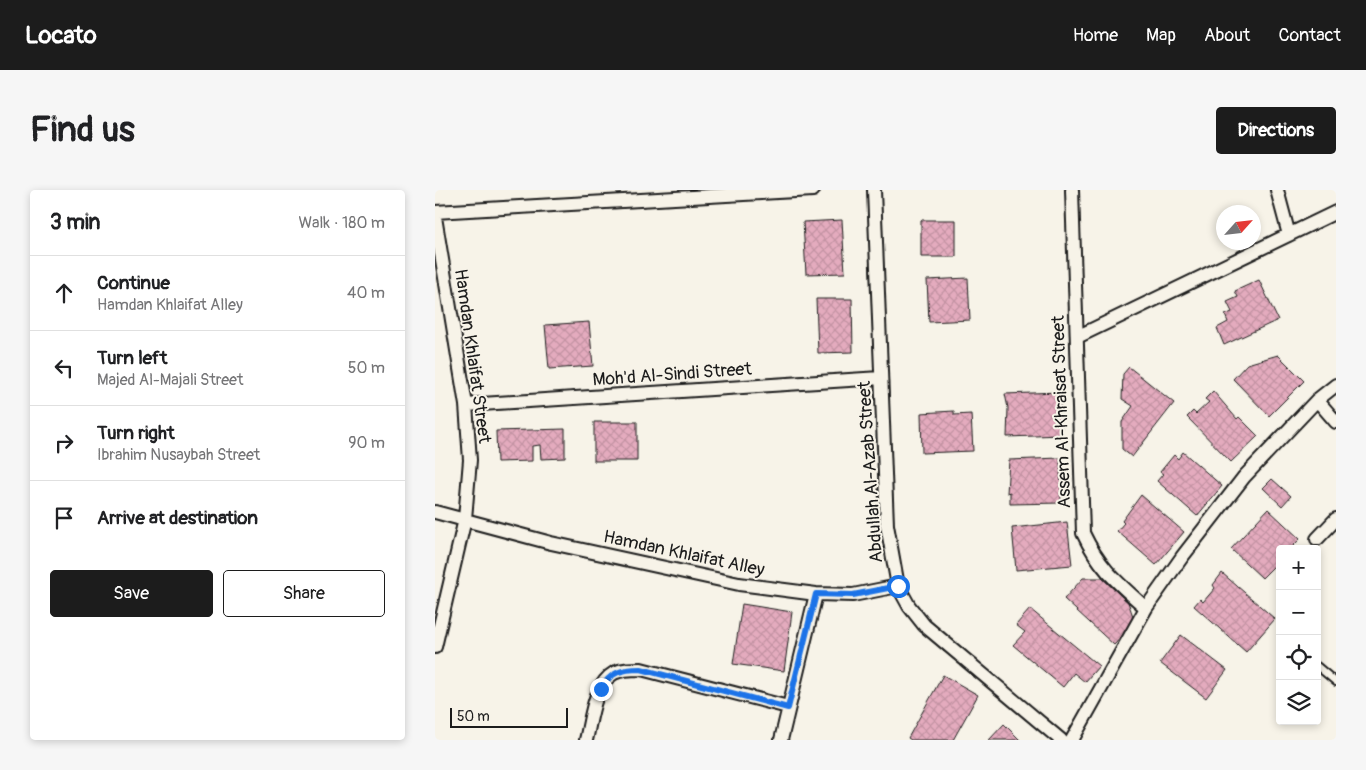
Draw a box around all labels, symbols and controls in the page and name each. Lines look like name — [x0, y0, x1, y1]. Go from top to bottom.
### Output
text: Locato — [25, 21, 97, 50]
text: Home — [1073, 24, 1118, 47]
text: Map — [1146, 24, 1176, 47]
text: About — [1204, 24, 1250, 47]
text: Contact — [1278, 24, 1341, 47]
button: Directions — [1216, 107, 1336, 154]
text: Find us — [30, 108, 135, 152]
north arrow — [1216, 205, 1261, 250]
text: 3 min — [50, 209, 100, 236]
text: Walk · 180 m — [298, 213, 385, 233]
street label: Hamdan Khlaifat Street — [449, 267, 496, 446]
text: Continue — [97, 271, 170, 295]
icon: ahead — [50, 279, 78, 307]
text: 40 m — [347, 283, 385, 303]
text: Hamdan Khlaifat Alley — [97, 295, 243, 315]
street label: Assem Al-Khraisat Street — [1047, 314, 1076, 509]
text: Turn left — [97, 346, 167, 370]
icon: left — [50, 354, 78, 382]
street label: Moh'd Al-Sindi Street — [592, 357, 753, 392]
text: 50 m — [348, 358, 385, 378]
text: Majed Al-Majali Street — [97, 370, 243, 390]
street label: Abdullah Al-Azab Street — [853, 380, 888, 564]
text: Turn right — [97, 421, 175, 445]
icon: right — [50, 429, 78, 457]
text: 90 m — [348, 433, 385, 453]
text: Ibrahim Nusaybah Street — [97, 445, 260, 465]
icon: arrive — [50, 504, 78, 532]
text: Arrive at destination — [97, 506, 258, 530]
street label: Hamdan Khlaifat Alley — [601, 525, 767, 582]
map controls — [1276, 545, 1321, 725]
button: + — [1276, 545, 1321, 590]
button: Save — [50, 570, 213, 617]
button: Share — [223, 570, 385, 617]
route start — [887, 575, 910, 598]
button: − — [1276, 590, 1321, 635]
button: locate — [1276, 635, 1321, 680]
route end — [590, 678, 613, 701]
button: layers — [1276, 680, 1321, 725]
scale bar — [450, 705, 567, 728]
text: 50 m — [457, 708, 490, 725]

